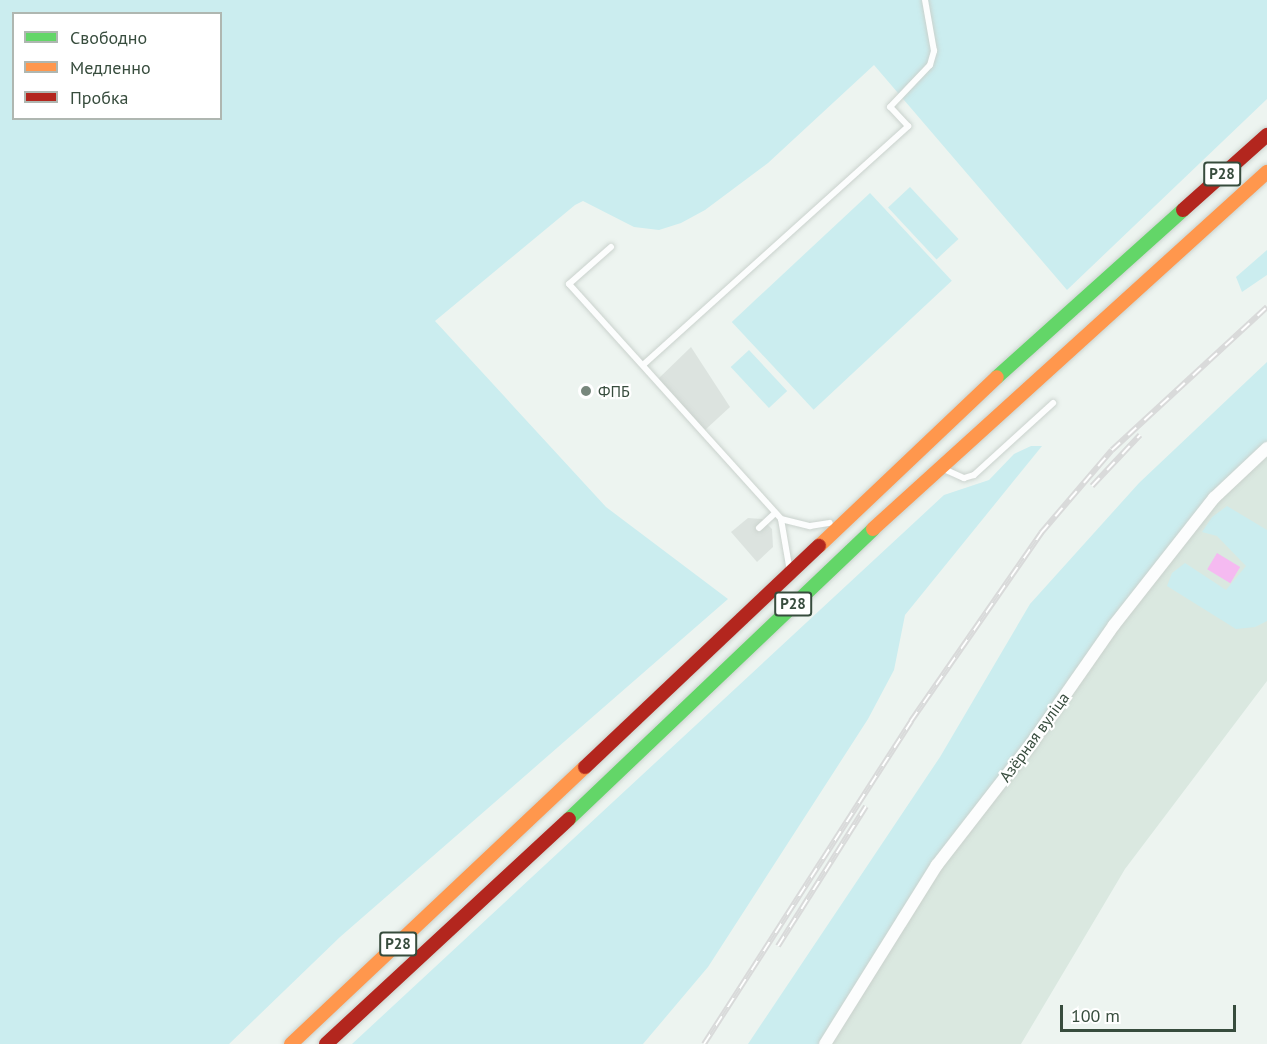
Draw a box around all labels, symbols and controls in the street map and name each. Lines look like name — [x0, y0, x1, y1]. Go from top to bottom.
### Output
legend — [12, 12, 222, 120]
text: Свободно — [70, 26, 147, 49]
text: Медленно — [70, 56, 151, 79]
text: Пробка — [70, 86, 128, 109]
road number: Р28 — [1202, 162, 1242, 186]
place label: ФПБ — [598, 381, 630, 401]
marker: ФПБ — [579, 384, 593, 398]
road number: Р28 — [774, 592, 812, 616]
street label: Азёрная вуліца — [995, 689, 1073, 785]
road number: Р28 — [378, 932, 418, 956]
scale bar — [1063, 993, 1238, 1031]
text: 100 m — [1071, 1004, 1120, 1027]

